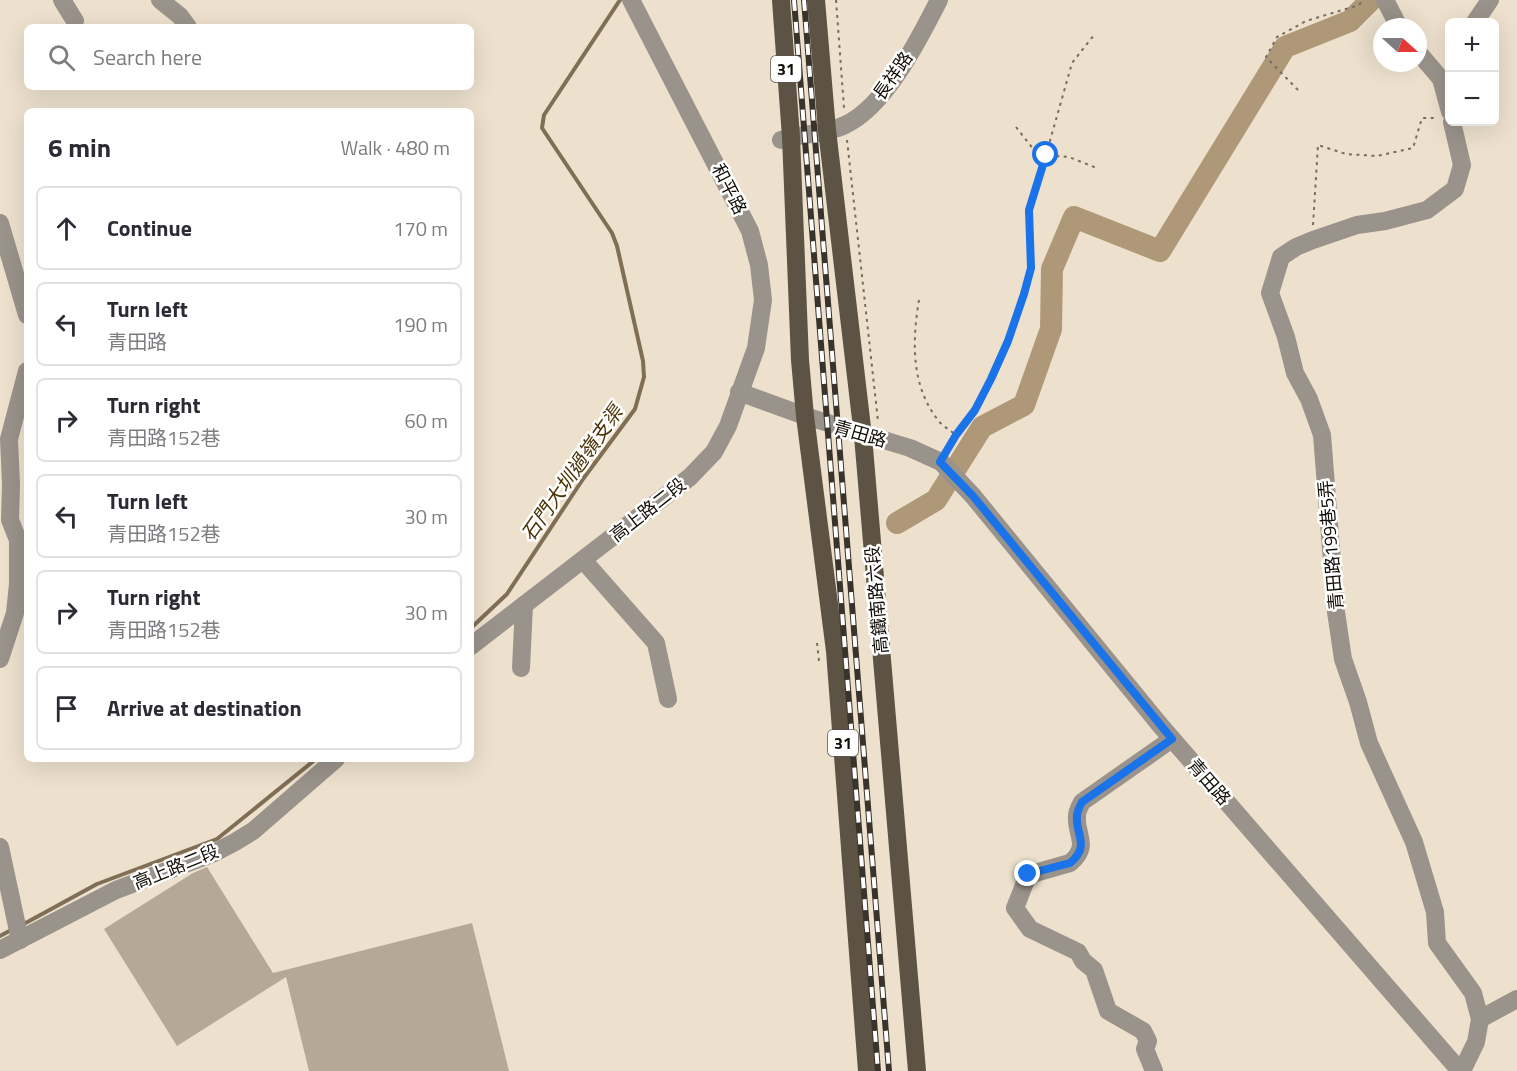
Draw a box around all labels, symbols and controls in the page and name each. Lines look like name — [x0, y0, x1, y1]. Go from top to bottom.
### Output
north arrow — [1373, 18, 1427, 72]
map controls — [1445, 18, 1499, 126]
button: + — [1445, 18, 1499, 72]
search box — [24, 24, 474, 90]
text: Search here — [93, 40, 202, 74]
icon: search — [45, 41, 78, 74]
street label: 長祥路 — [866, 46, 919, 106]
road number: 31 — [771, 56, 801, 82]
button: − — [1445, 72, 1499, 126]
text: 6 min — [48, 128, 111, 167]
text: Walk · 480 m — [341, 132, 450, 163]
route start — [1032, 141, 1058, 167]
street label: 和平路 — [705, 159, 754, 219]
text: Continue — [107, 211, 192, 245]
icon: ahead — [50, 212, 83, 245]
text: 170 m — [393, 213, 448, 244]
text: Turn left — [107, 292, 188, 326]
icon: left — [50, 308, 83, 341]
text: 190 m — [393, 309, 448, 340]
text: 青田路 — [107, 326, 167, 357]
text: Turn right — [107, 388, 201, 422]
water label: 石門大圳過嶺支渠 — [513, 396, 632, 547]
icon: right — [50, 404, 83, 437]
text: 60 m — [404, 405, 448, 436]
street label: 青田路 — [830, 413, 890, 454]
text: 青田路152巷 — [107, 422, 221, 453]
street label: 高上路二段 — [604, 471, 691, 548]
street label: 青田路199巷5弄 — [1311, 479, 1350, 611]
text: Turn left — [107, 484, 188, 518]
icon: left — [50, 500, 83, 533]
text: 30 m — [404, 501, 448, 532]
text: 青田路152巷 — [107, 518, 221, 549]
street label: 高鐵南路六段 — [858, 545, 895, 655]
text: Turn right — [107, 580, 201, 614]
icon: right — [50, 596, 83, 629]
text: 30 m — [404, 597, 448, 628]
text: 青田路152巷 — [107, 614, 221, 645]
text: Arrive at destination — [107, 691, 302, 725]
icon: arrive — [50, 692, 83, 725]
road number: 31 — [828, 730, 858, 756]
street label: 青田路 — [1181, 752, 1237, 811]
street label: 高上路二段 — [129, 837, 223, 896]
route end — [1014, 860, 1040, 886]

